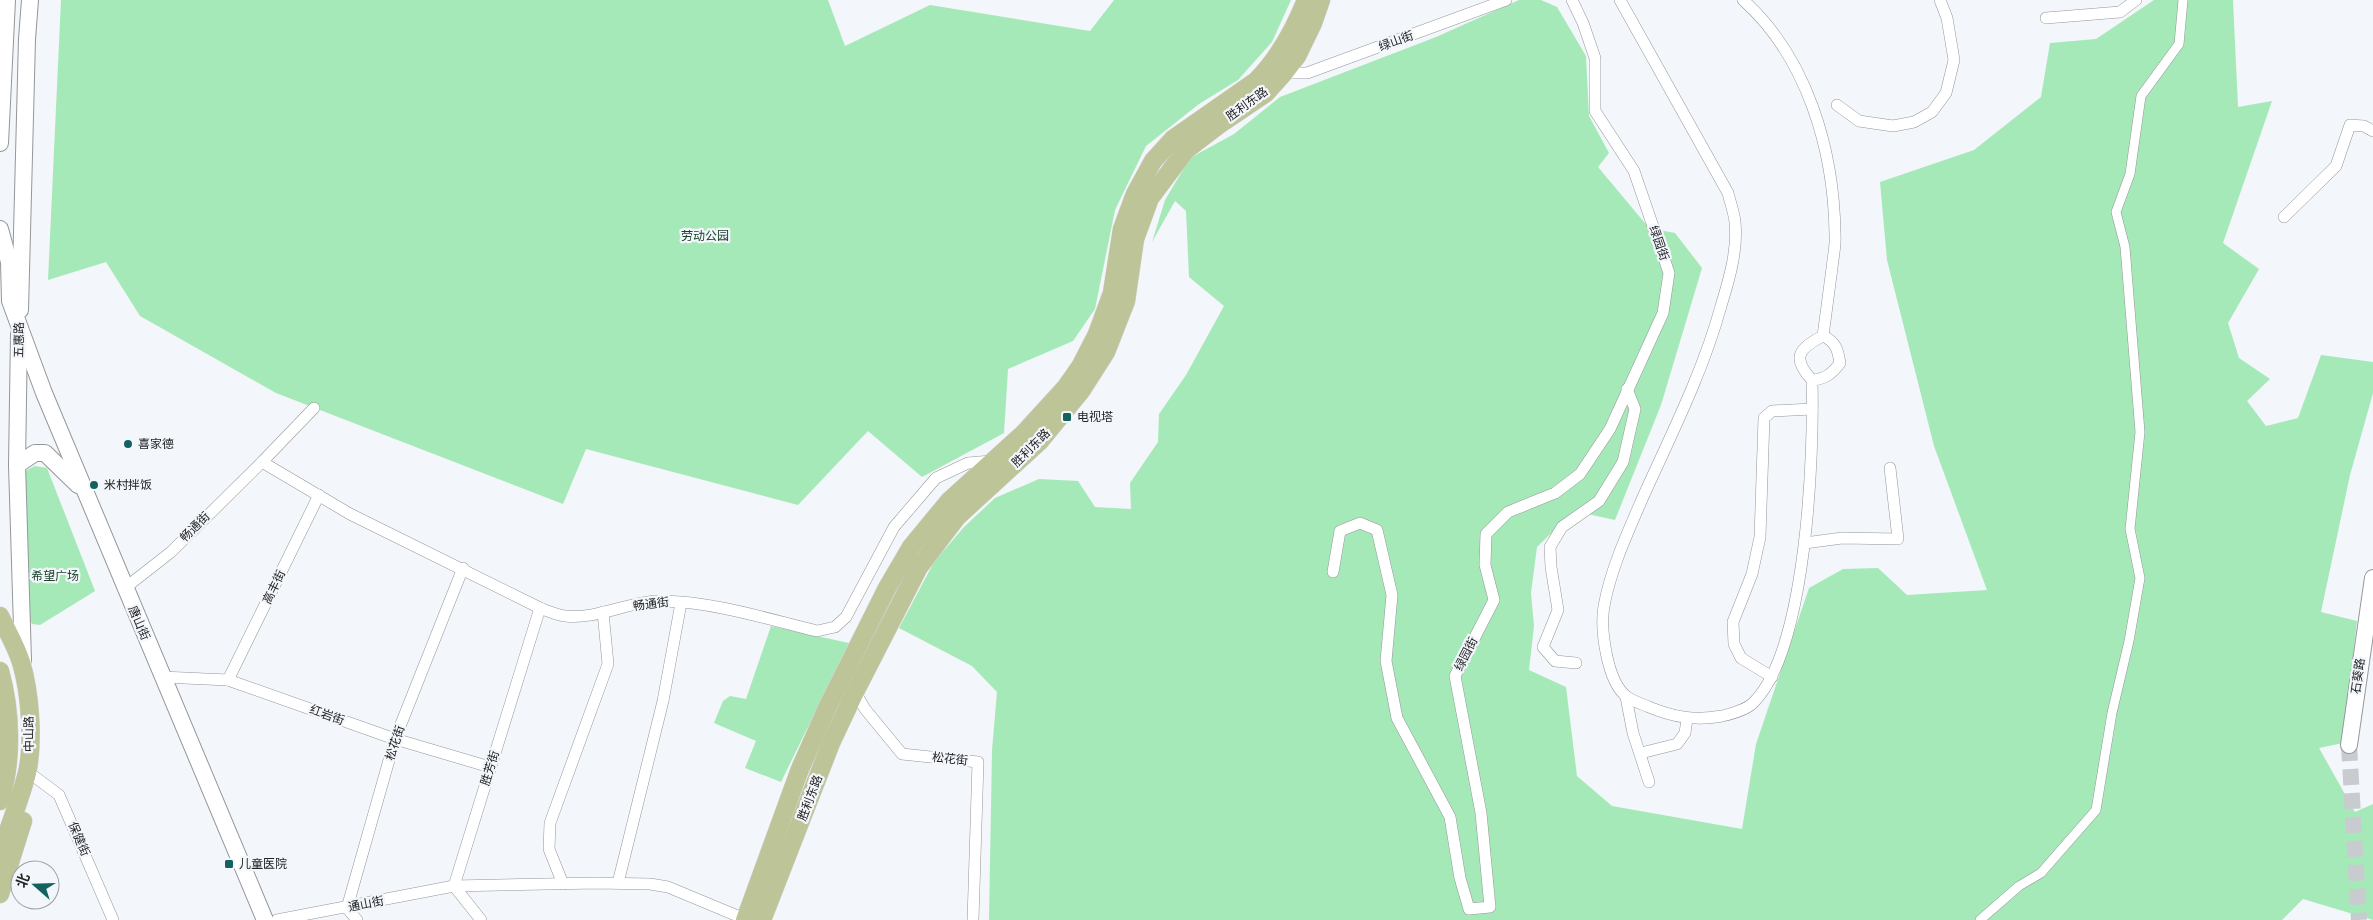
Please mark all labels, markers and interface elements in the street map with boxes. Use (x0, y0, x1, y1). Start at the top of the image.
street label: 绿山街 (1377, 28, 1415, 54)
street label: 胜利东路 (1223, 84, 1271, 124)
street label: 绿园街 (1647, 224, 1671, 262)
park label: 劳动公园 (681, 229, 729, 243)
street label: 五惠路 (12, 322, 26, 358)
place label: 电视塔 (1077, 410, 1113, 424)
marker: 电视塔 (1061, 411, 1073, 423)
street label: 胜利东路 (1009, 426, 1053, 470)
place label: 喜家德 (138, 437, 174, 451)
marker: 喜家德 (122, 438, 134, 450)
place label: 米村拌饭 (104, 478, 152, 492)
marker: 米村拌饭 (88, 479, 100, 491)
street label: 畅通街 (177, 509, 213, 545)
street label: 高丰街 (260, 568, 288, 606)
park label: 希望广场 (31, 569, 79, 583)
street label: 畅通街 (632, 595, 670, 613)
street label: 唐山街 (126, 604, 152, 642)
street label: 绿园街 (1452, 635, 1480, 673)
street label: 石葵路 (2349, 657, 2367, 695)
street label: 红岩街 (308, 702, 346, 728)
street label: 中山路 (22, 716, 36, 752)
street label: 松花街 (383, 724, 407, 762)
street label: 胜芳街 (478, 749, 502, 787)
street label: 松花街 (931, 750, 969, 768)
street label: 胜利东路 (795, 773, 825, 823)
street label: 保健街 (66, 820, 92, 858)
place label: 儿童医院 (239, 857, 287, 871)
marker: 儿童医院 (223, 858, 235, 870)
north arrow (10, 860, 60, 910)
text: 北 (13, 871, 33, 890)
street label: 通山街 (347, 894, 385, 914)

